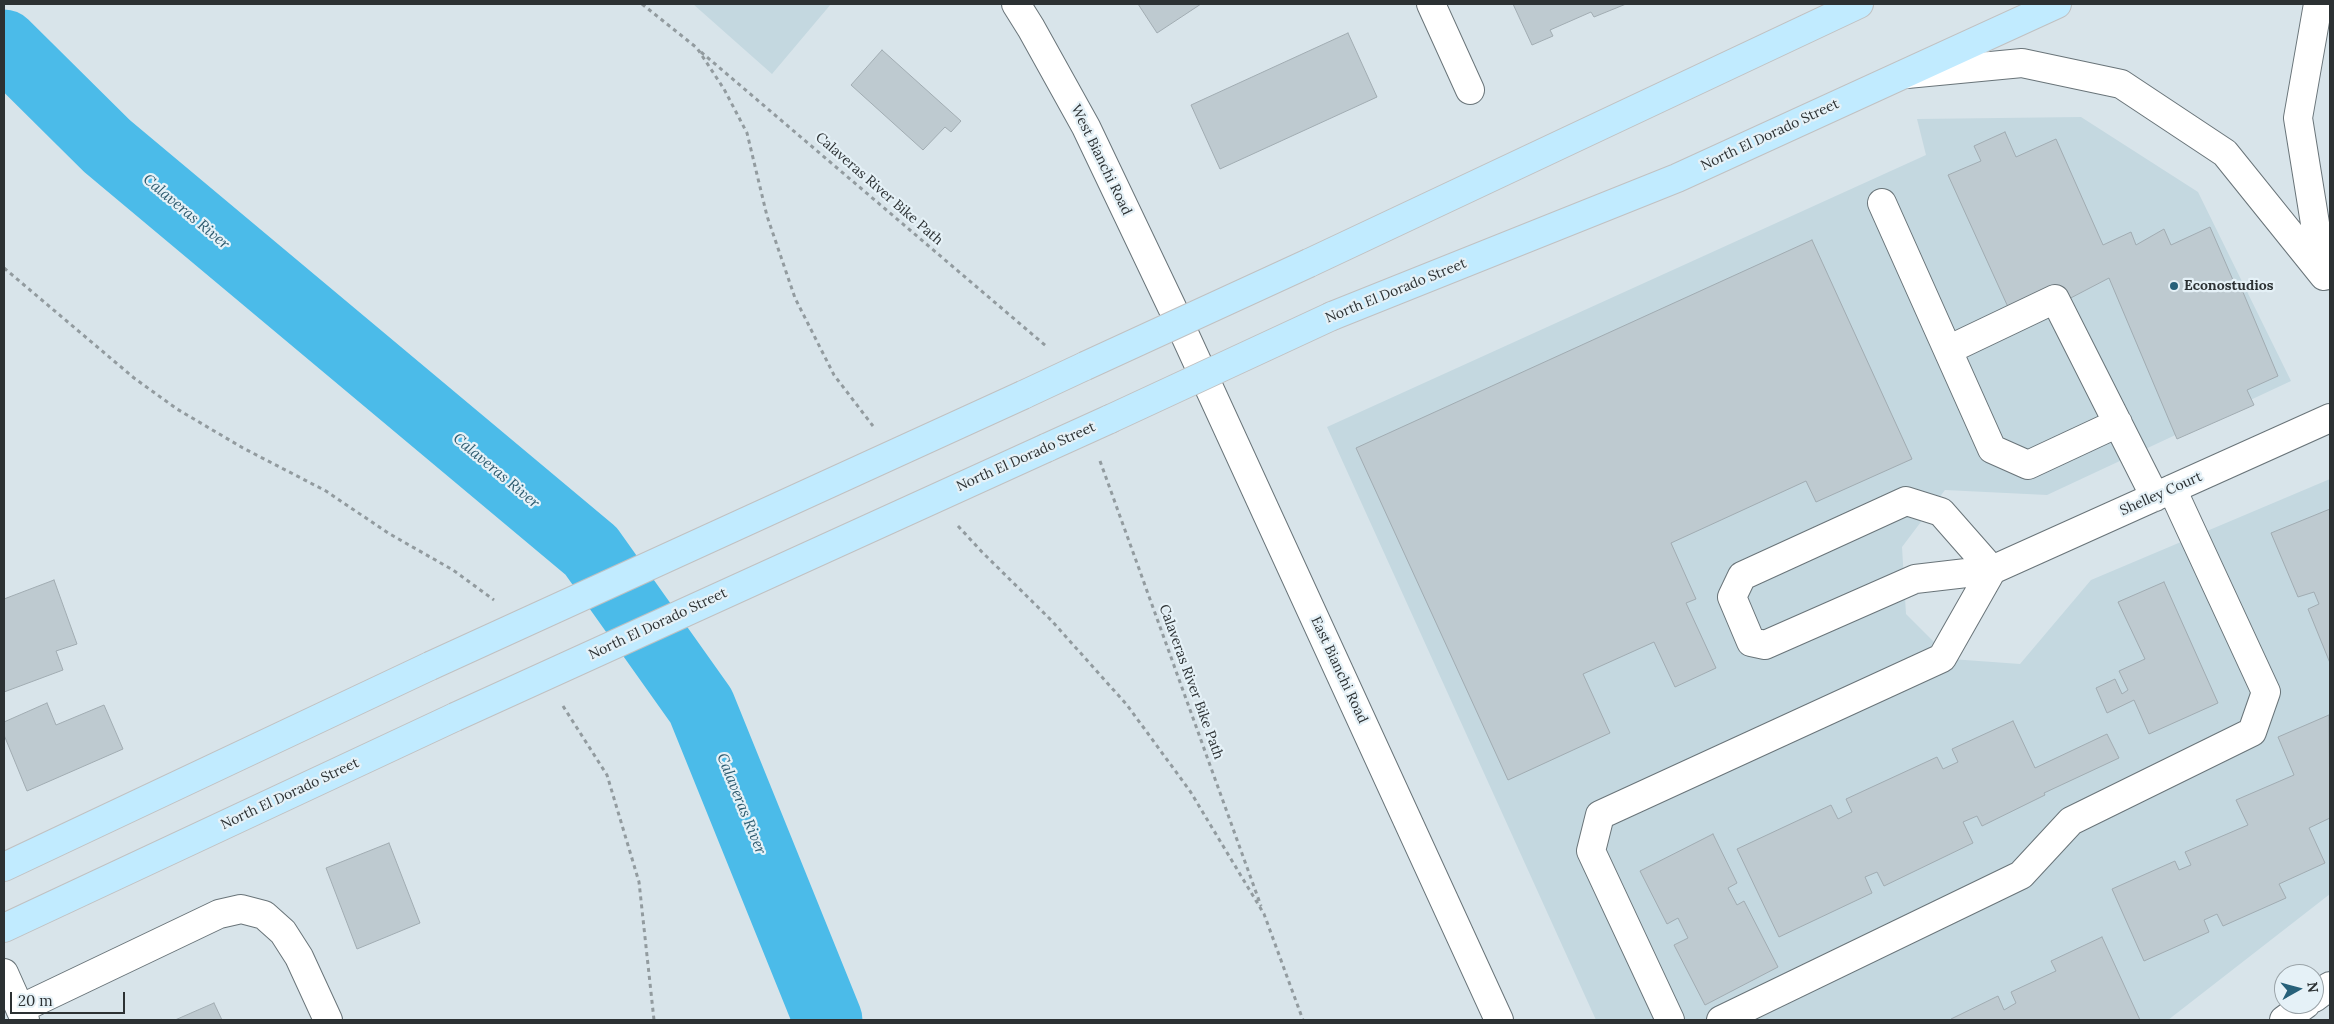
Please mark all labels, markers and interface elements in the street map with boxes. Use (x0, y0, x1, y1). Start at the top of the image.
street label: North El Dorado Street (1698, 96, 1842, 174)
street label: West Bianchi Road (1067, 102, 1135, 218)
street label: Calaveras River Bike Path (812, 129, 946, 249)
water label: Calaveras River (139, 171, 233, 253)
street label: North El Dorado Street (1323, 255, 1469, 327)
place label: Econostudios (2184, 278, 2274, 294)
marker: Econostudios (2168, 280, 2180, 292)
street label: North El Dorado Street (954, 419, 1098, 495)
water label: Calaveras River (449, 430, 543, 512)
street label: Shelley Court (2117, 468, 2205, 520)
street label: North El Dorado Street (586, 585, 730, 663)
street label: Calaveras River Bike Path (1155, 602, 1227, 762)
street label: East Bianchi Road (1307, 614, 1371, 726)
water label: Calaveras River (713, 751, 769, 857)
street label: North El Dorado Street (218, 755, 362, 833)
north arrow (2274, 964, 2324, 1014)
text: N (2303, 981, 2322, 994)
scale bar (12, 982, 128, 1014)
text: 20 m (18, 991, 53, 1010)

